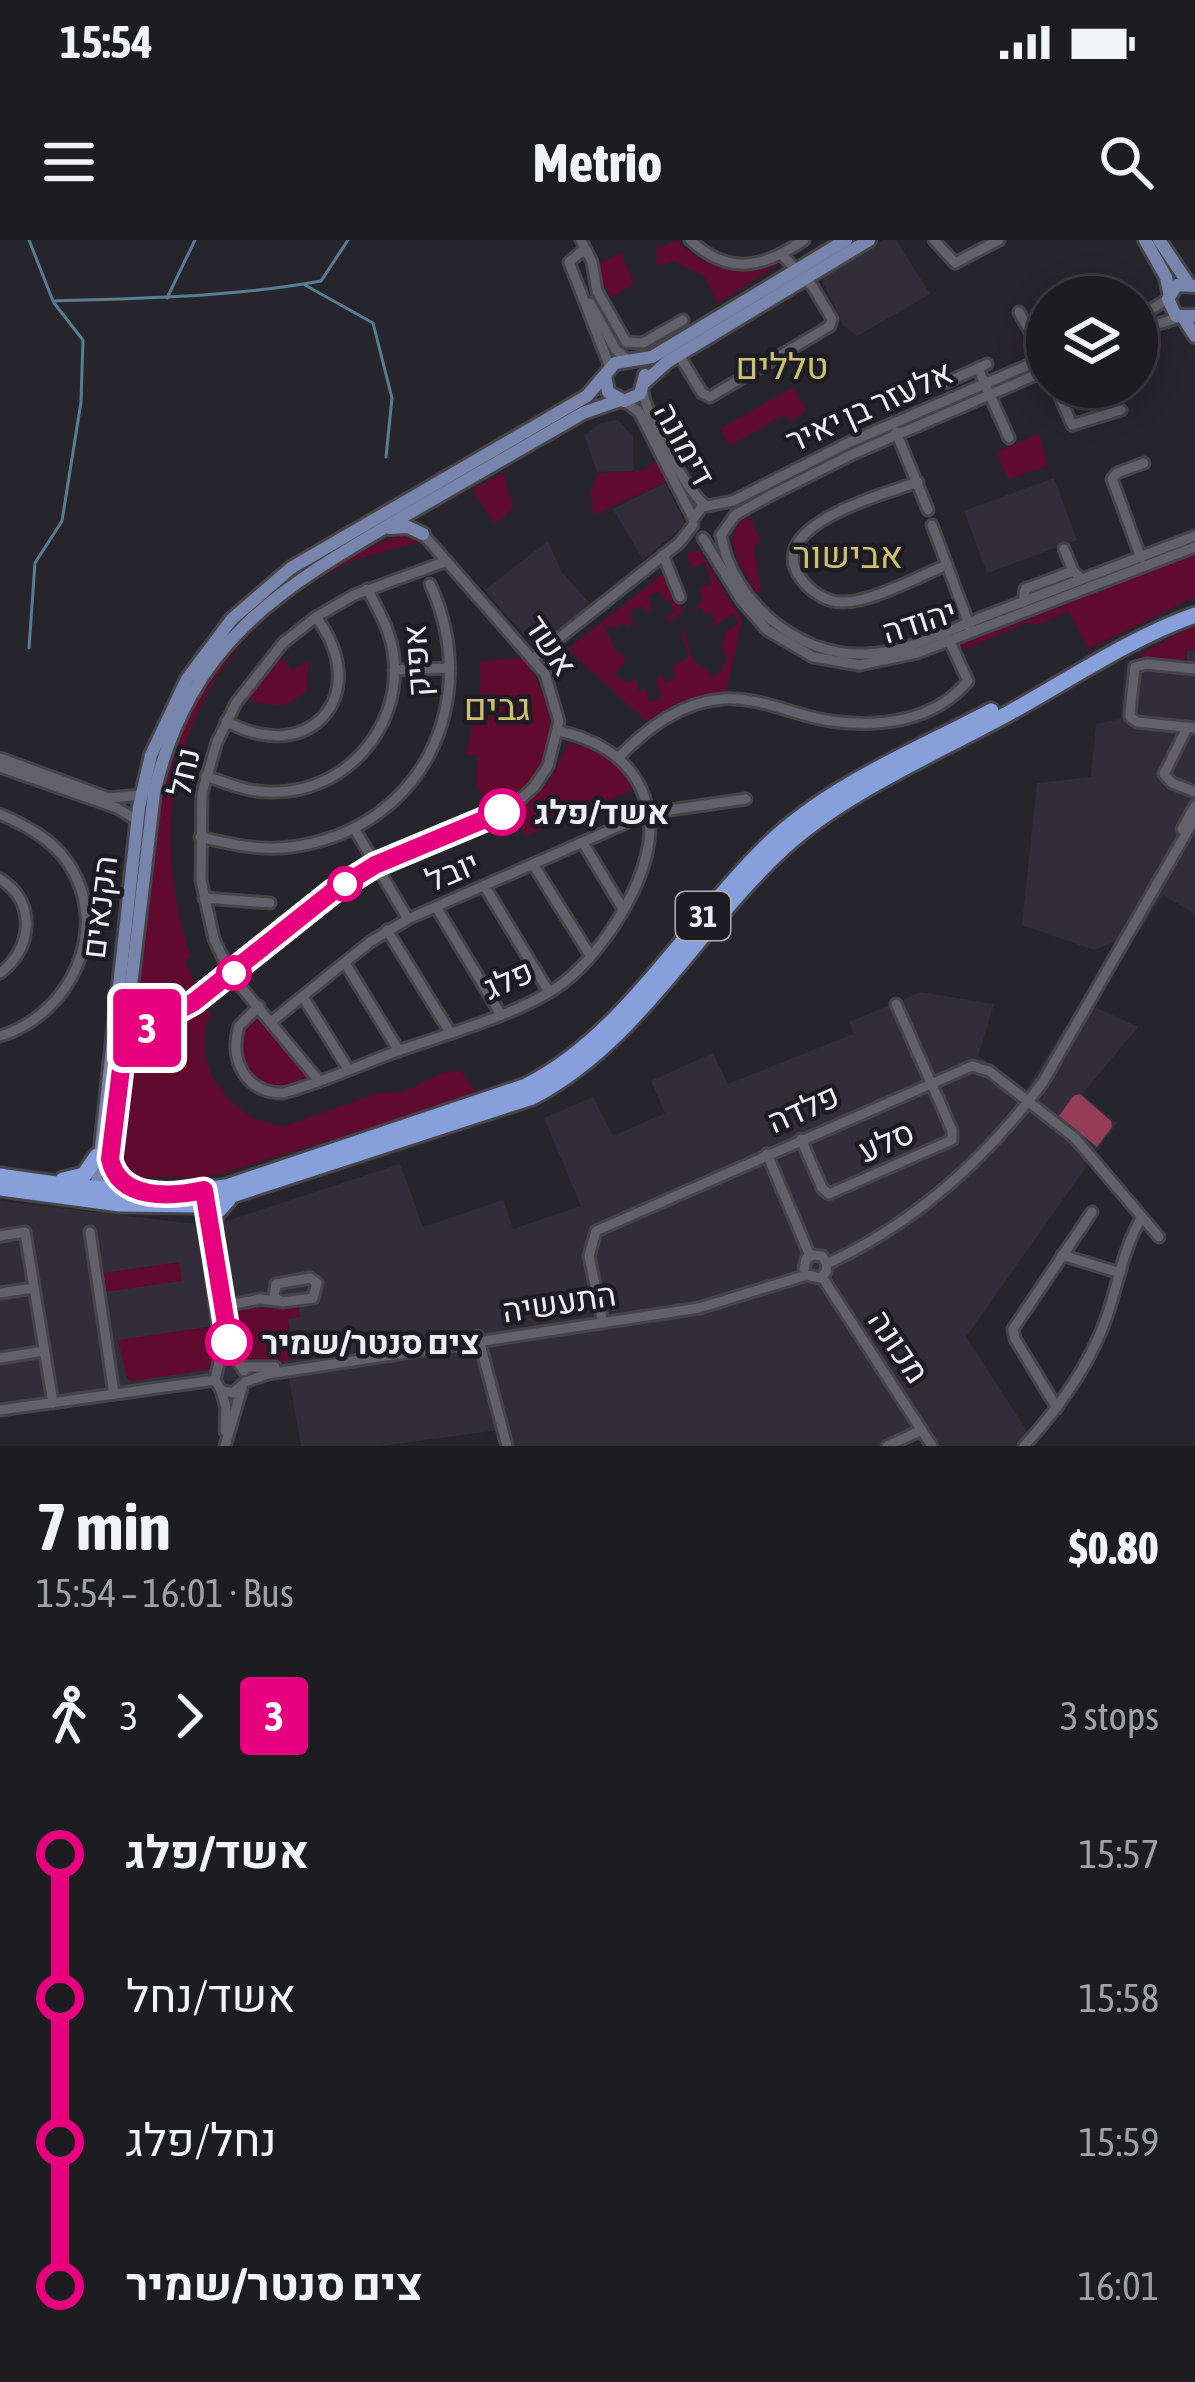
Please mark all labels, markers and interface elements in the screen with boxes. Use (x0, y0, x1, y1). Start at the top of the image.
text: 15:54 (60, 16, 153, 68)
icon: menu (36, 129, 102, 195)
icon: search (1093, 129, 1159, 195)
text: Metrio (533, 132, 662, 193)
map controls (1026, 276, 1158, 408)
button: layers (1026, 276, 1158, 408)
district label: טללים (736, 345, 828, 387)
street label: אלעזר בן יאיר (780, 352, 958, 460)
street label: דימונה (647, 396, 723, 492)
district label: אבישור (793, 534, 903, 576)
street label: יהודה (877, 591, 961, 651)
street label: אשד (517, 608, 585, 682)
street label: אפיק (395, 624, 437, 698)
district label: גבים (464, 686, 530, 728)
street label: נחל (159, 744, 207, 800)
marker: אשד/פלג (480, 790, 524, 834)
place label: אשד/פלג (535, 793, 669, 831)
street label: יובל (420, 843, 484, 899)
street label: הקנאים (74, 853, 124, 961)
unlabelled marker (329, 868, 361, 900)
road number: 31 (676, 892, 730, 940)
street label: פלג (477, 951, 539, 1007)
unlabelled marker (218, 957, 250, 989)
line badge: 3 (108, 989, 186, 1067)
text: 3 (137, 1004, 157, 1052)
street label: פלדה (761, 1076, 845, 1140)
street label: סלע (852, 1112, 920, 1170)
street label: התעשיה (499, 1274, 619, 1330)
street label: מכונה (861, 1302, 937, 1390)
marker: צים סנטר/שמיר (207, 1320, 251, 1364)
place label: צים סנטר/שמיר (262, 1323, 479, 1361)
text: 7 min (36, 1488, 171, 1564)
text: $0.80 (1069, 1522, 1159, 1574)
text: 15:54 – 16:01 · Bus (36, 1571, 294, 1615)
icon: walk (36, 1683, 102, 1749)
icon: forward (156, 1683, 222, 1749)
text: 3 (264, 1692, 284, 1740)
text: 3 (120, 1694, 138, 1738)
text: 3 stops (1060, 1694, 1159, 1738)
text: אשד/פלג (126, 1826, 309, 1878)
text: 15:57 (1079, 1832, 1159, 1876)
text: אשד/נחל (126, 1970, 296, 2022)
text: 15:58 (1079, 1976, 1159, 2020)
text: נחל/פלג (126, 2114, 277, 2166)
text: 15:59 (1079, 2120, 1159, 2164)
text: צים סנטר/שמיר (126, 2258, 423, 2310)
text: 16:01 (1078, 2264, 1159, 2308)

